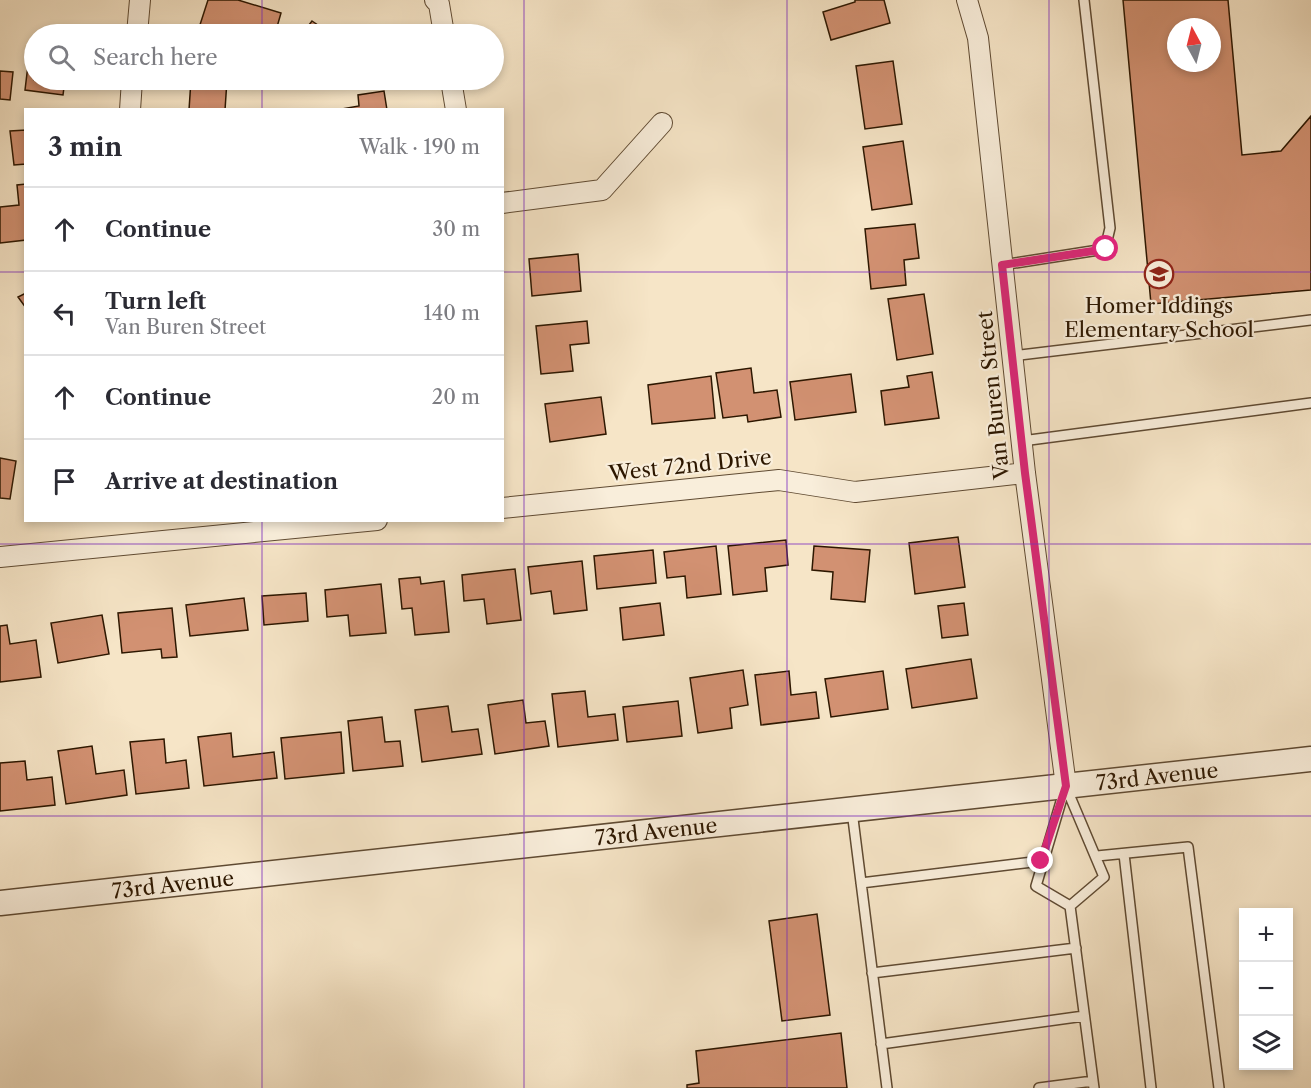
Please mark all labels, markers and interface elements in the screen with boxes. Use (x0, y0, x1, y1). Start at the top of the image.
north arrow (1167, 18, 1221, 72)
search box (24, 24, 504, 90)
icon: search (45, 41, 78, 74)
text: Search here (93, 44, 218, 71)
text: 3 min (48, 131, 122, 163)
text: Walk · 190 m (359, 135, 480, 159)
icon: ahead (48, 213, 81, 246)
text: Continue (105, 216, 211, 243)
text: 30 m (432, 217, 480, 241)
route start (1092, 235, 1118, 261)
school or university icon: Homer Iddings Elementary School (1143, 258, 1175, 290)
text: Turn left (105, 288, 206, 315)
place label: Homer Iddings Elementary School (1064, 293, 1254, 342)
icon: left (48, 297, 81, 330)
text: 140 m (423, 301, 480, 325)
street label: Van Buren Street (972, 309, 1014, 481)
text: Van Buren Street (105, 315, 266, 339)
icon: ahead (48, 381, 81, 414)
text: Continue (105, 384, 211, 411)
text: 20 m (432, 385, 480, 409)
street label: West 72nd Drive (606, 444, 773, 486)
icon: arrive (48, 465, 81, 498)
text: Arrive at destination (105, 468, 338, 495)
street label: 73rd Avenue (1095, 757, 1219, 795)
street label: 73rd Avenue (594, 812, 718, 850)
route end (1027, 847, 1053, 873)
street label: 73rd Avenue (111, 865, 235, 903)
map controls (1239, 908, 1293, 1070)
button: + (1239, 908, 1293, 962)
button: − (1239, 962, 1293, 1016)
button: layers (1239, 1016, 1293, 1070)

